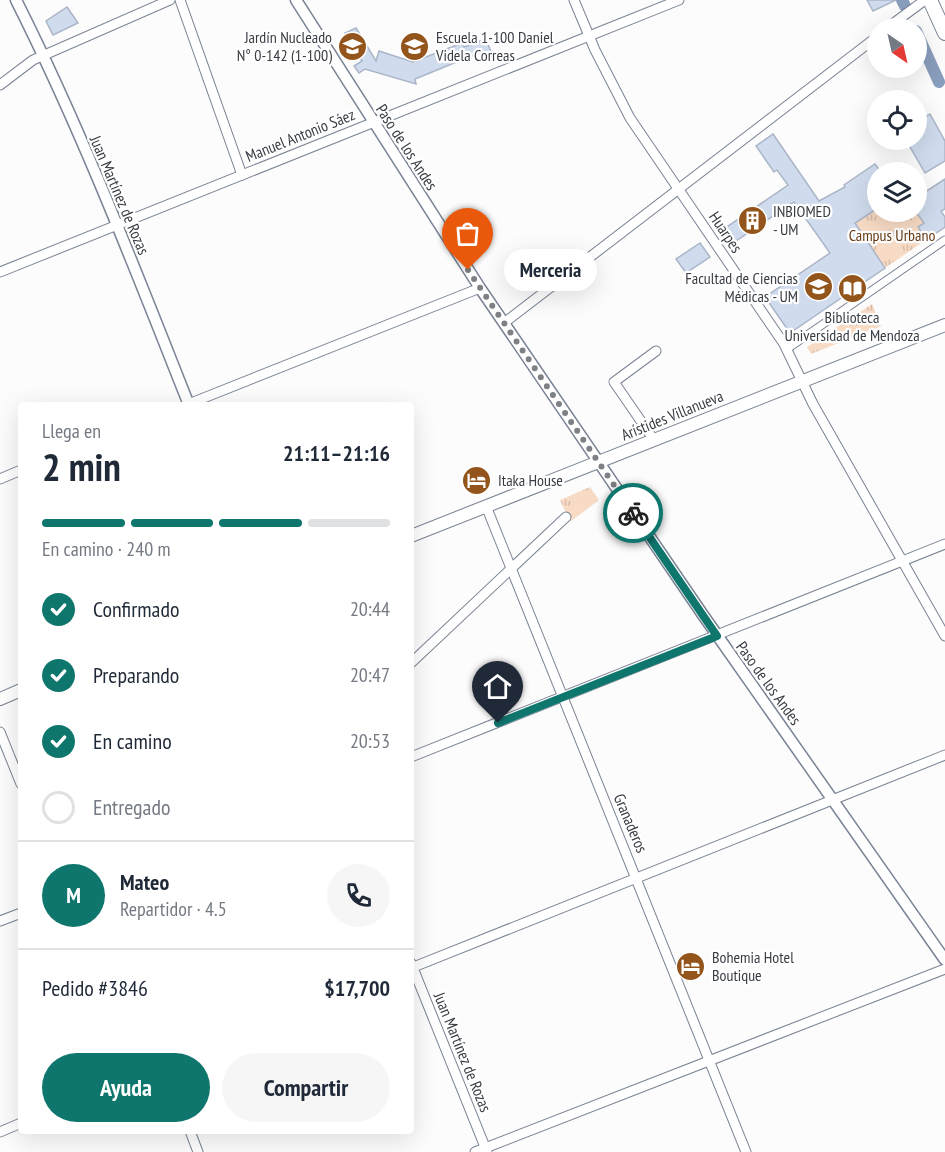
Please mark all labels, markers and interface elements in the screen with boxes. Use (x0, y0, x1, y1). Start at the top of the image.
north arrow (867, 18, 927, 78)
map controls (867, 18, 927, 222)
place label: Jardín Nucleado N° 0-142 (1-100) (237, 27, 332, 65)
place label: Escuela 1-100 Daniel Videla Correas (435, 27, 554, 65)
school or university icon: Jardín Nucleado N° 0-142 (1-100) (337, 30, 369, 62)
school or university icon: Escuela 1-100 Daniel Videla Correas (399, 30, 431, 62)
button: locate (867, 90, 927, 150)
street label: Paso de los Andes (372, 100, 442, 194)
street label: Manuel Antonio Sáez (243, 104, 358, 166)
street label: Juan Martínez de Rozas (86, 132, 154, 258)
button: layers (867, 162, 927, 222)
place label: INBIOMED - UM (773, 201, 831, 239)
building icon: INBIOMED - UM (736, 204, 768, 236)
pin (442, 208, 493, 270)
street label: Huarpes (705, 208, 747, 256)
icon: bag (451, 217, 484, 250)
park label: Campus Urbano (849, 225, 935, 245)
callout: Merceria (504, 249, 597, 291)
text: Merceria (520, 257, 581, 283)
place label: Facultad de Ciencias Médicas - UM (685, 268, 798, 306)
school or university icon: Facultad de Ciencias Médicas - UM (803, 271, 835, 303)
library icon: Biblioteca Universidad de Mendoza (836, 273, 868, 305)
place label: Biblioteca Universidad de Mendoza (784, 307, 920, 345)
street label: Arístides Villanueva (618, 385, 726, 445)
text: Llega en (42, 418, 101, 444)
text: 21:11–21:16 (283, 439, 390, 467)
text: 2 min (42, 441, 121, 492)
hotel icon: Itaka House (461, 464, 493, 496)
place label: Itaka House (498, 470, 563, 490)
courier (603, 483, 663, 543)
icon: bike (617, 497, 650, 530)
text: En camino · 240 m (42, 536, 171, 562)
icon: check (42, 593, 75, 626)
text: Confirmado (93, 595, 179, 623)
text: 20:44 (350, 596, 390, 622)
street label: Paso de los Andes (732, 637, 806, 729)
icon: check (42, 659, 75, 692)
text: Preparando (93, 661, 179, 689)
pin (472, 661, 523, 723)
text: 20:47 (350, 662, 390, 688)
icon: home (481, 670, 514, 703)
icon: check (42, 725, 75, 758)
text: En camino (93, 727, 172, 755)
text: 20:53 (350, 728, 390, 754)
street label: Granaderos (610, 790, 652, 856)
text: Entregado (93, 793, 170, 821)
button: phone (327, 864, 390, 927)
text: Mateo (120, 868, 169, 896)
text: M (66, 881, 81, 909)
text: Repartidor · 4.5 (120, 896, 227, 922)
place label: Bohemia Hotel Boutique (712, 947, 794, 985)
hotel icon: Bohemia Hotel Boutique (675, 950, 707, 982)
text: Pedido #3846 (42, 974, 148, 1002)
text: $17,700 (324, 974, 390, 1002)
street label: Juan Martínez de Rozas (429, 988, 496, 1115)
button: Ayuda (42, 1053, 210, 1122)
button: Compartir (222, 1053, 390, 1122)

